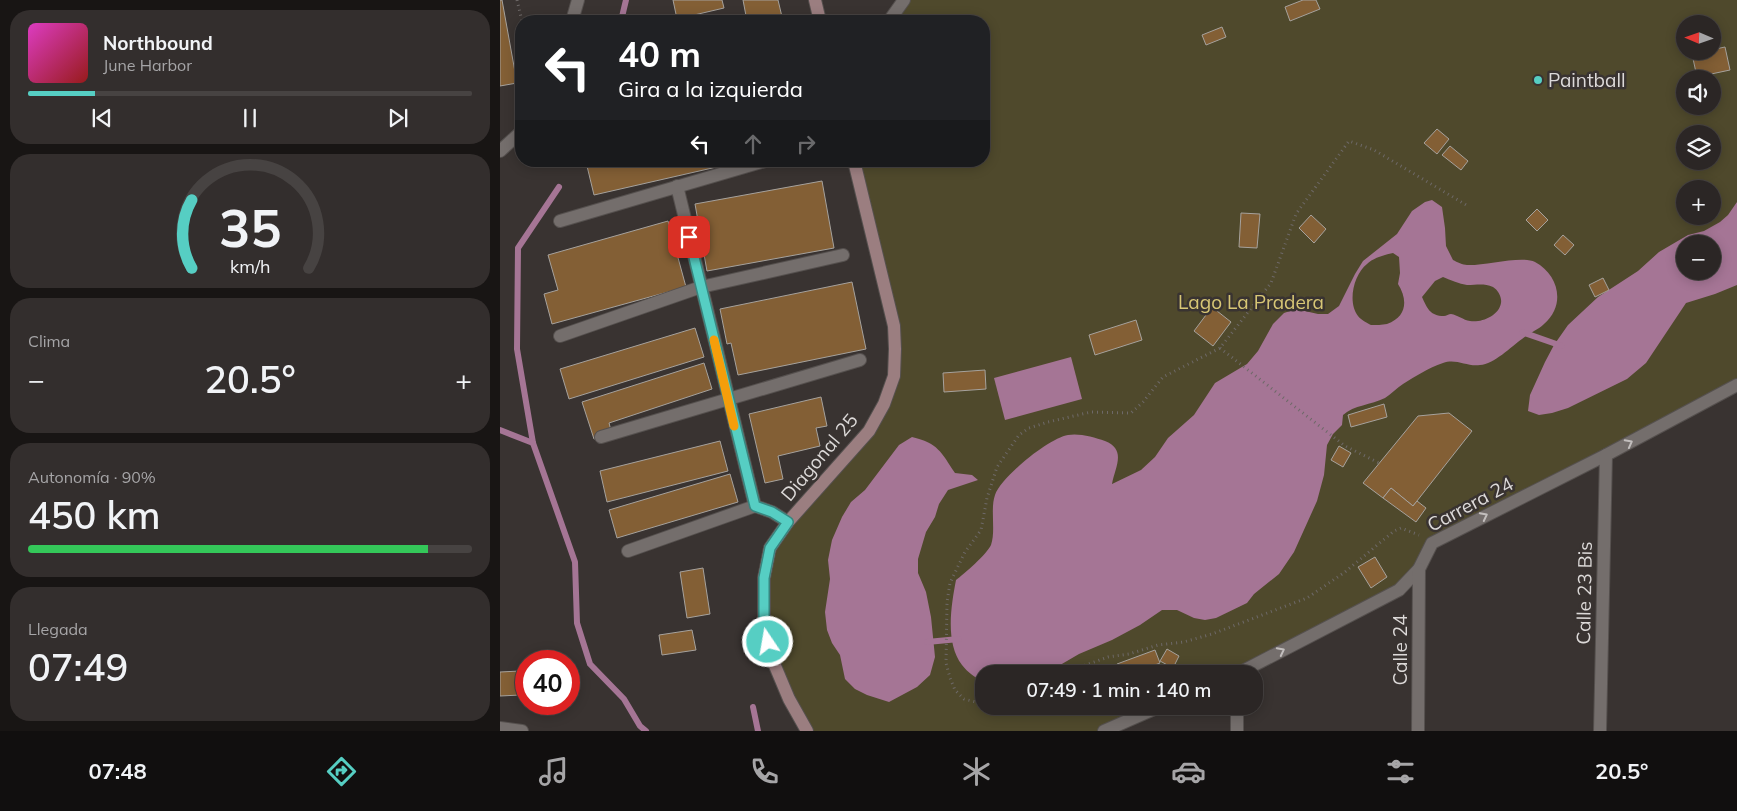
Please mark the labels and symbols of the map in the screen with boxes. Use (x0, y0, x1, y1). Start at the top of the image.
north arrow (1676, 15, 1721, 60)
place label: Paintball (1548, 68, 1625, 92)
marker: Paintball (1532, 74, 1544, 86)
pin (668, 216, 710, 258)
park label: Lago La Pradera (1178, 290, 1324, 314)
street label: Diagonal 25 (775, 408, 863, 506)
one-way arrow (1624, 439, 1633, 449)
street label: Carrera 24 (1423, 471, 1517, 537)
one-way arrow (1479, 512, 1488, 522)
street label: Calle 23 Bis (1571, 541, 1597, 645)
street label: Calle 24 (1388, 614, 1412, 686)
position arrow (741, 615, 793, 667)
one-way arrow (1275, 647, 1284, 657)
speed limit sign: 40 (515, 650, 580, 715)

